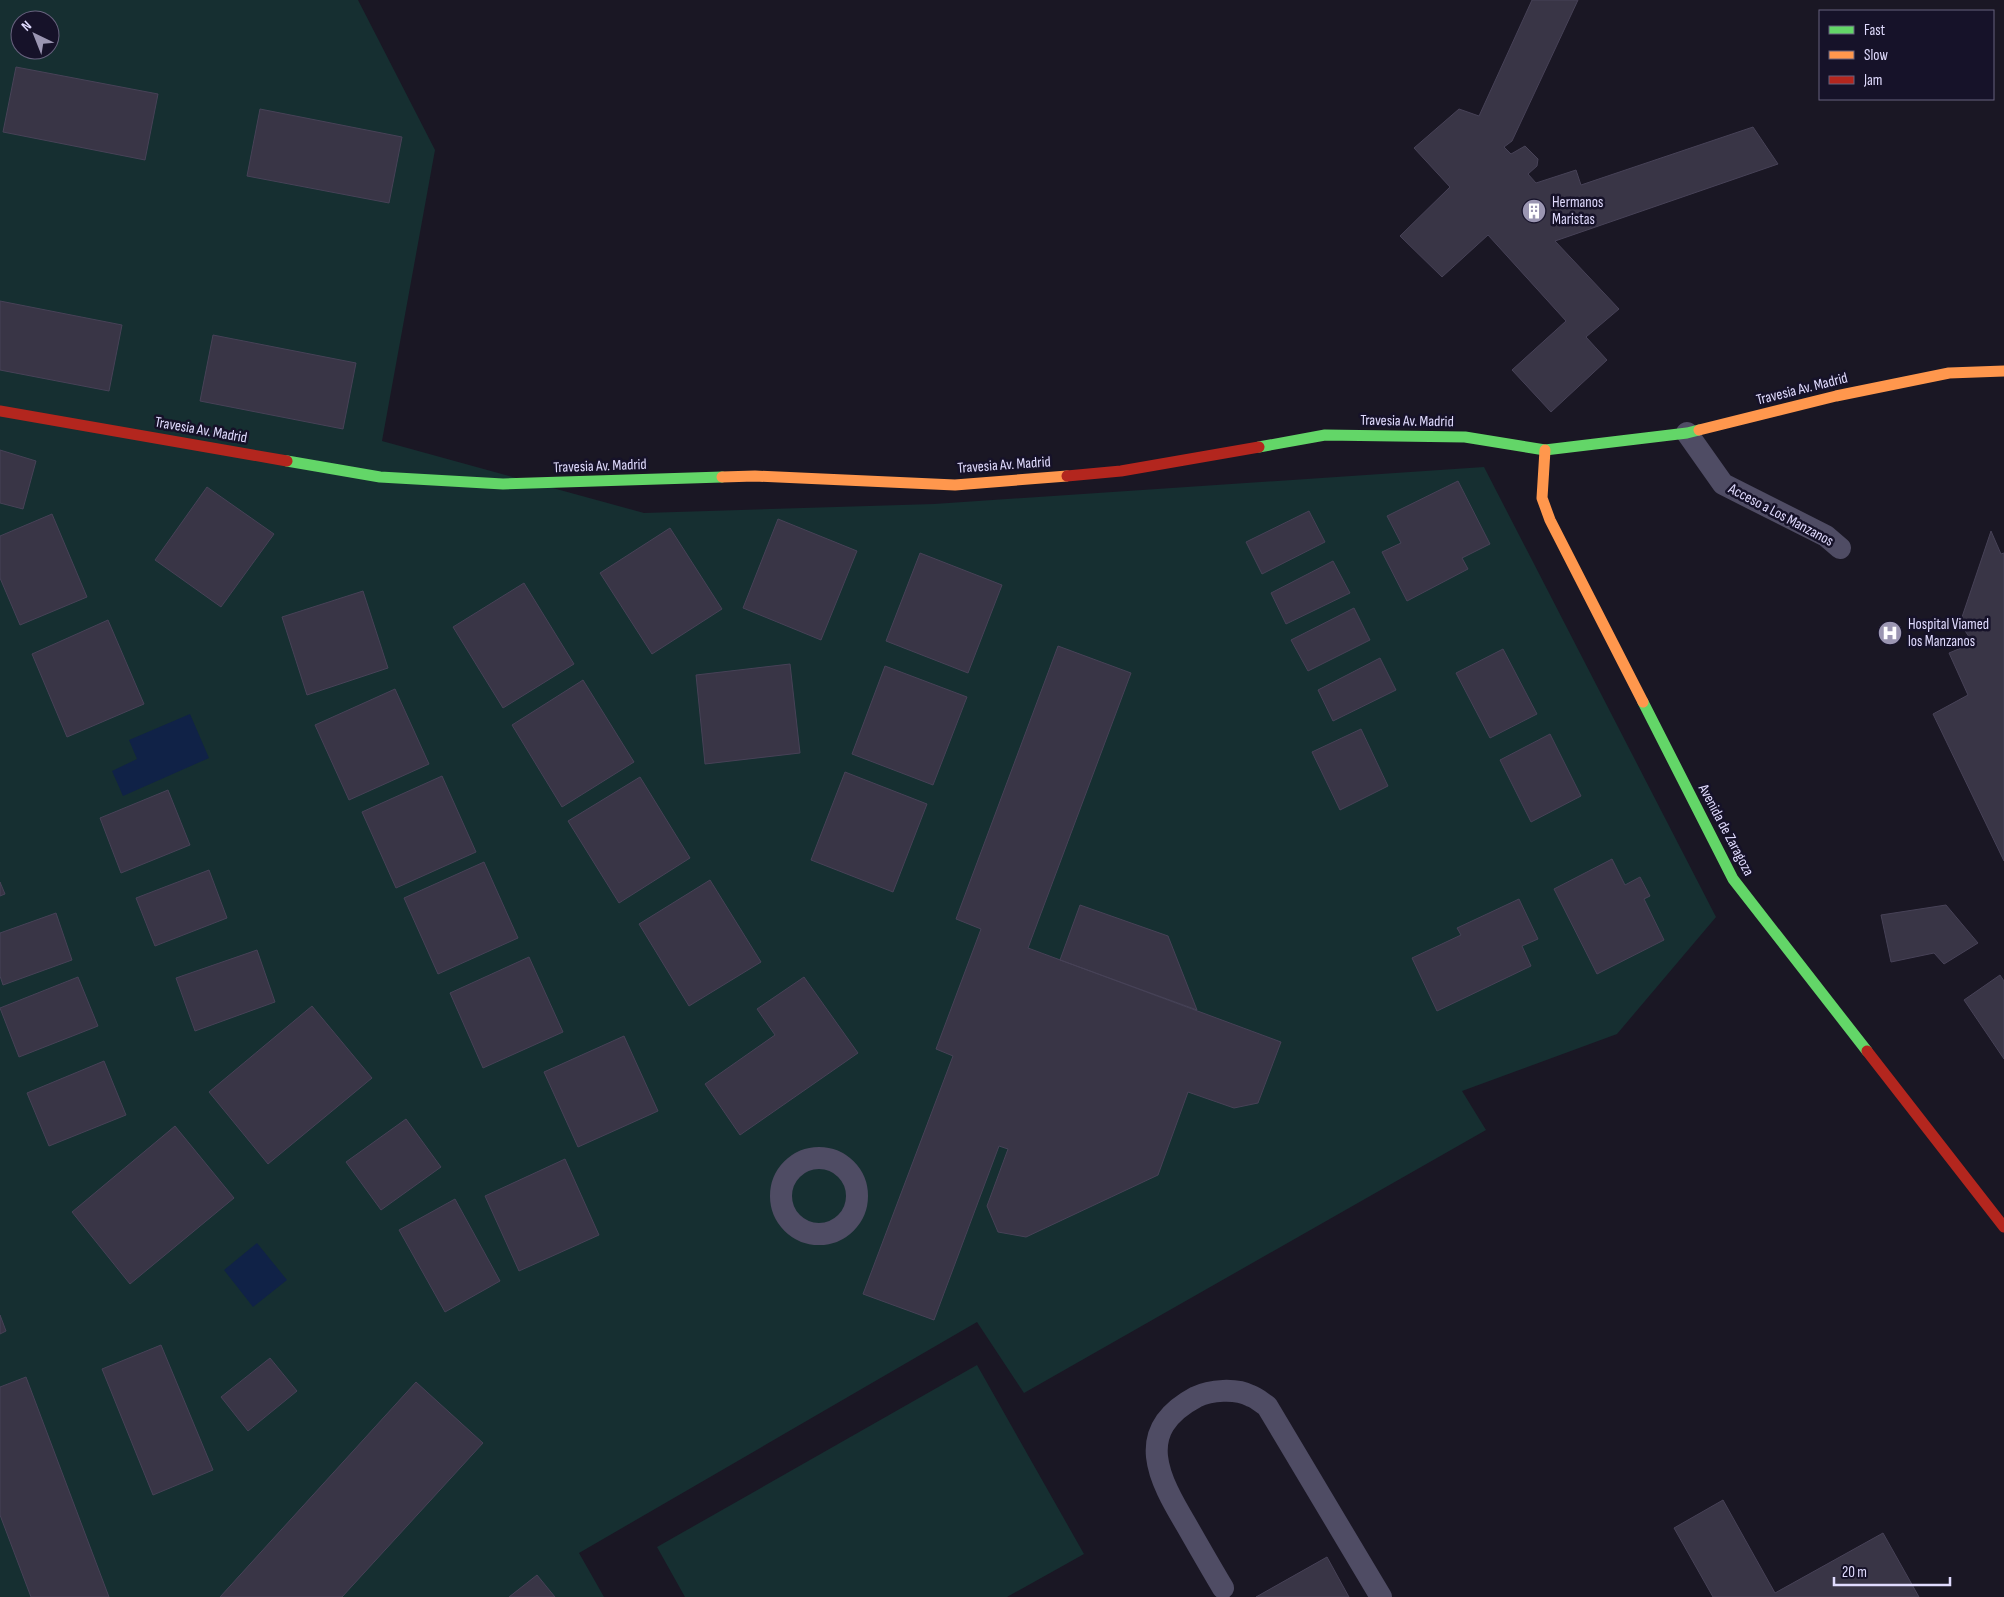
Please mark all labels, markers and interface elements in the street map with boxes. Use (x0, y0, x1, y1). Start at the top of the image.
north arrow (10, 10, 60, 60)
legend (1819, 10, 1994, 100)
text: N (18, 17, 35, 35)
text: Fast (1864, 21, 1886, 40)
text: Slow (1864, 46, 1888, 65)
text: Jam (1863, 71, 1882, 90)
place label: Hermanos Maristas (1552, 193, 1603, 229)
building icon: Hermanos Maristas (1521, 198, 1547, 224)
street label: Travesia Av. Madrid (1754, 368, 1850, 410)
street label: Travesia Av. Madrid (1360, 411, 1454, 431)
street label: Travesia Av. Madrid (153, 413, 249, 447)
street label: Travesia Av. Madrid (957, 452, 1051, 478)
street label: Travesia Av. Madrid (553, 455, 647, 477)
street label: Acceso a Los Manzanos (1724, 479, 1837, 551)
place label: Hospital Viamed los Manzanos (1908, 615, 1989, 651)
hospital icon: Hospital Viamed los Manzanos (1877, 620, 1903, 646)
street label: Avenida de Zaragoza (1693, 780, 1758, 879)
scale bar (1834, 1554, 1950, 1586)
text: 20 m (1842, 1563, 1867, 1582)

